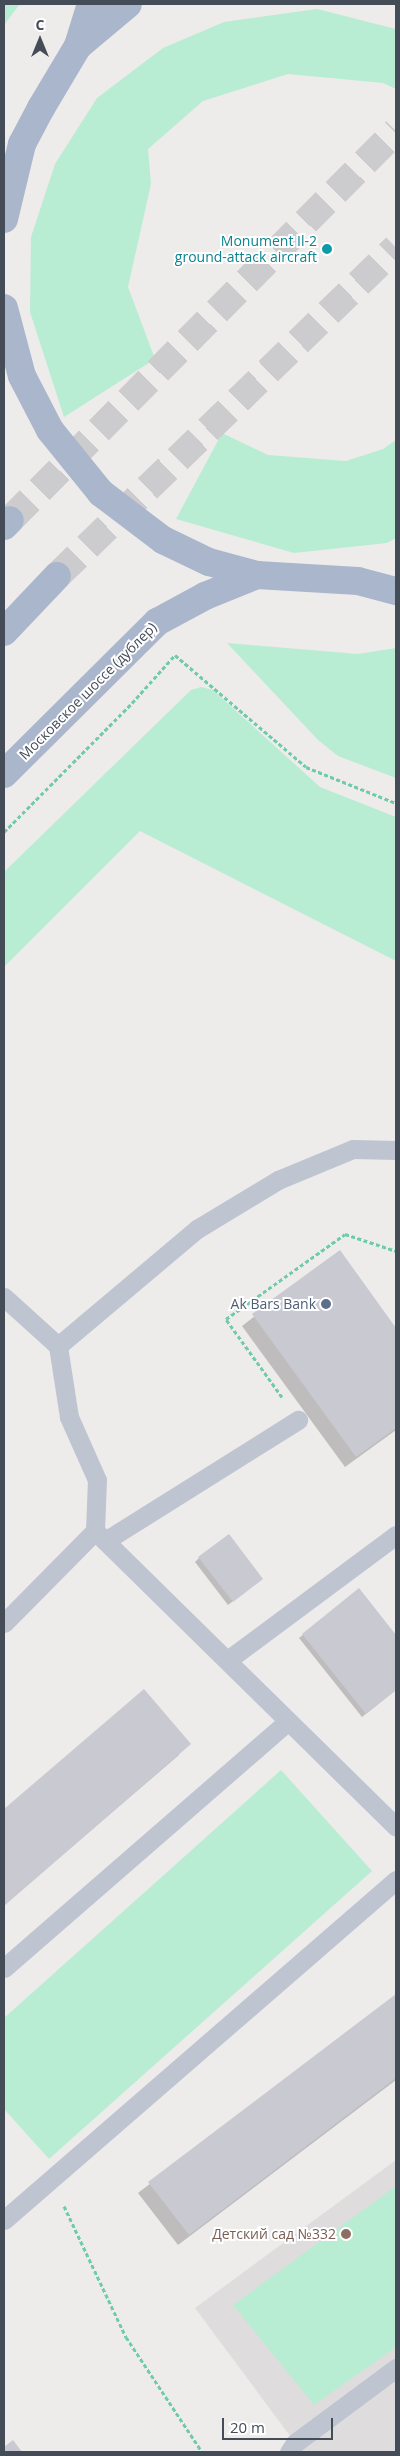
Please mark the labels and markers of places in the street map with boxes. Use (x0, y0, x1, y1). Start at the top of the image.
place label: Monument Il-2 ground-attack aircraft (175, 233, 317, 266)
marker: Monument Il-2 ground-attack aircraft (321, 243, 333, 255)
place label: Ak Bars Bank (231, 1296, 316, 1312)
marker: Ak Bars Bank (320, 1298, 332, 1310)
place label: Детский сад №332 (212, 2226, 336, 2242)
marker: Детский сад №332 (340, 2228, 352, 2240)

